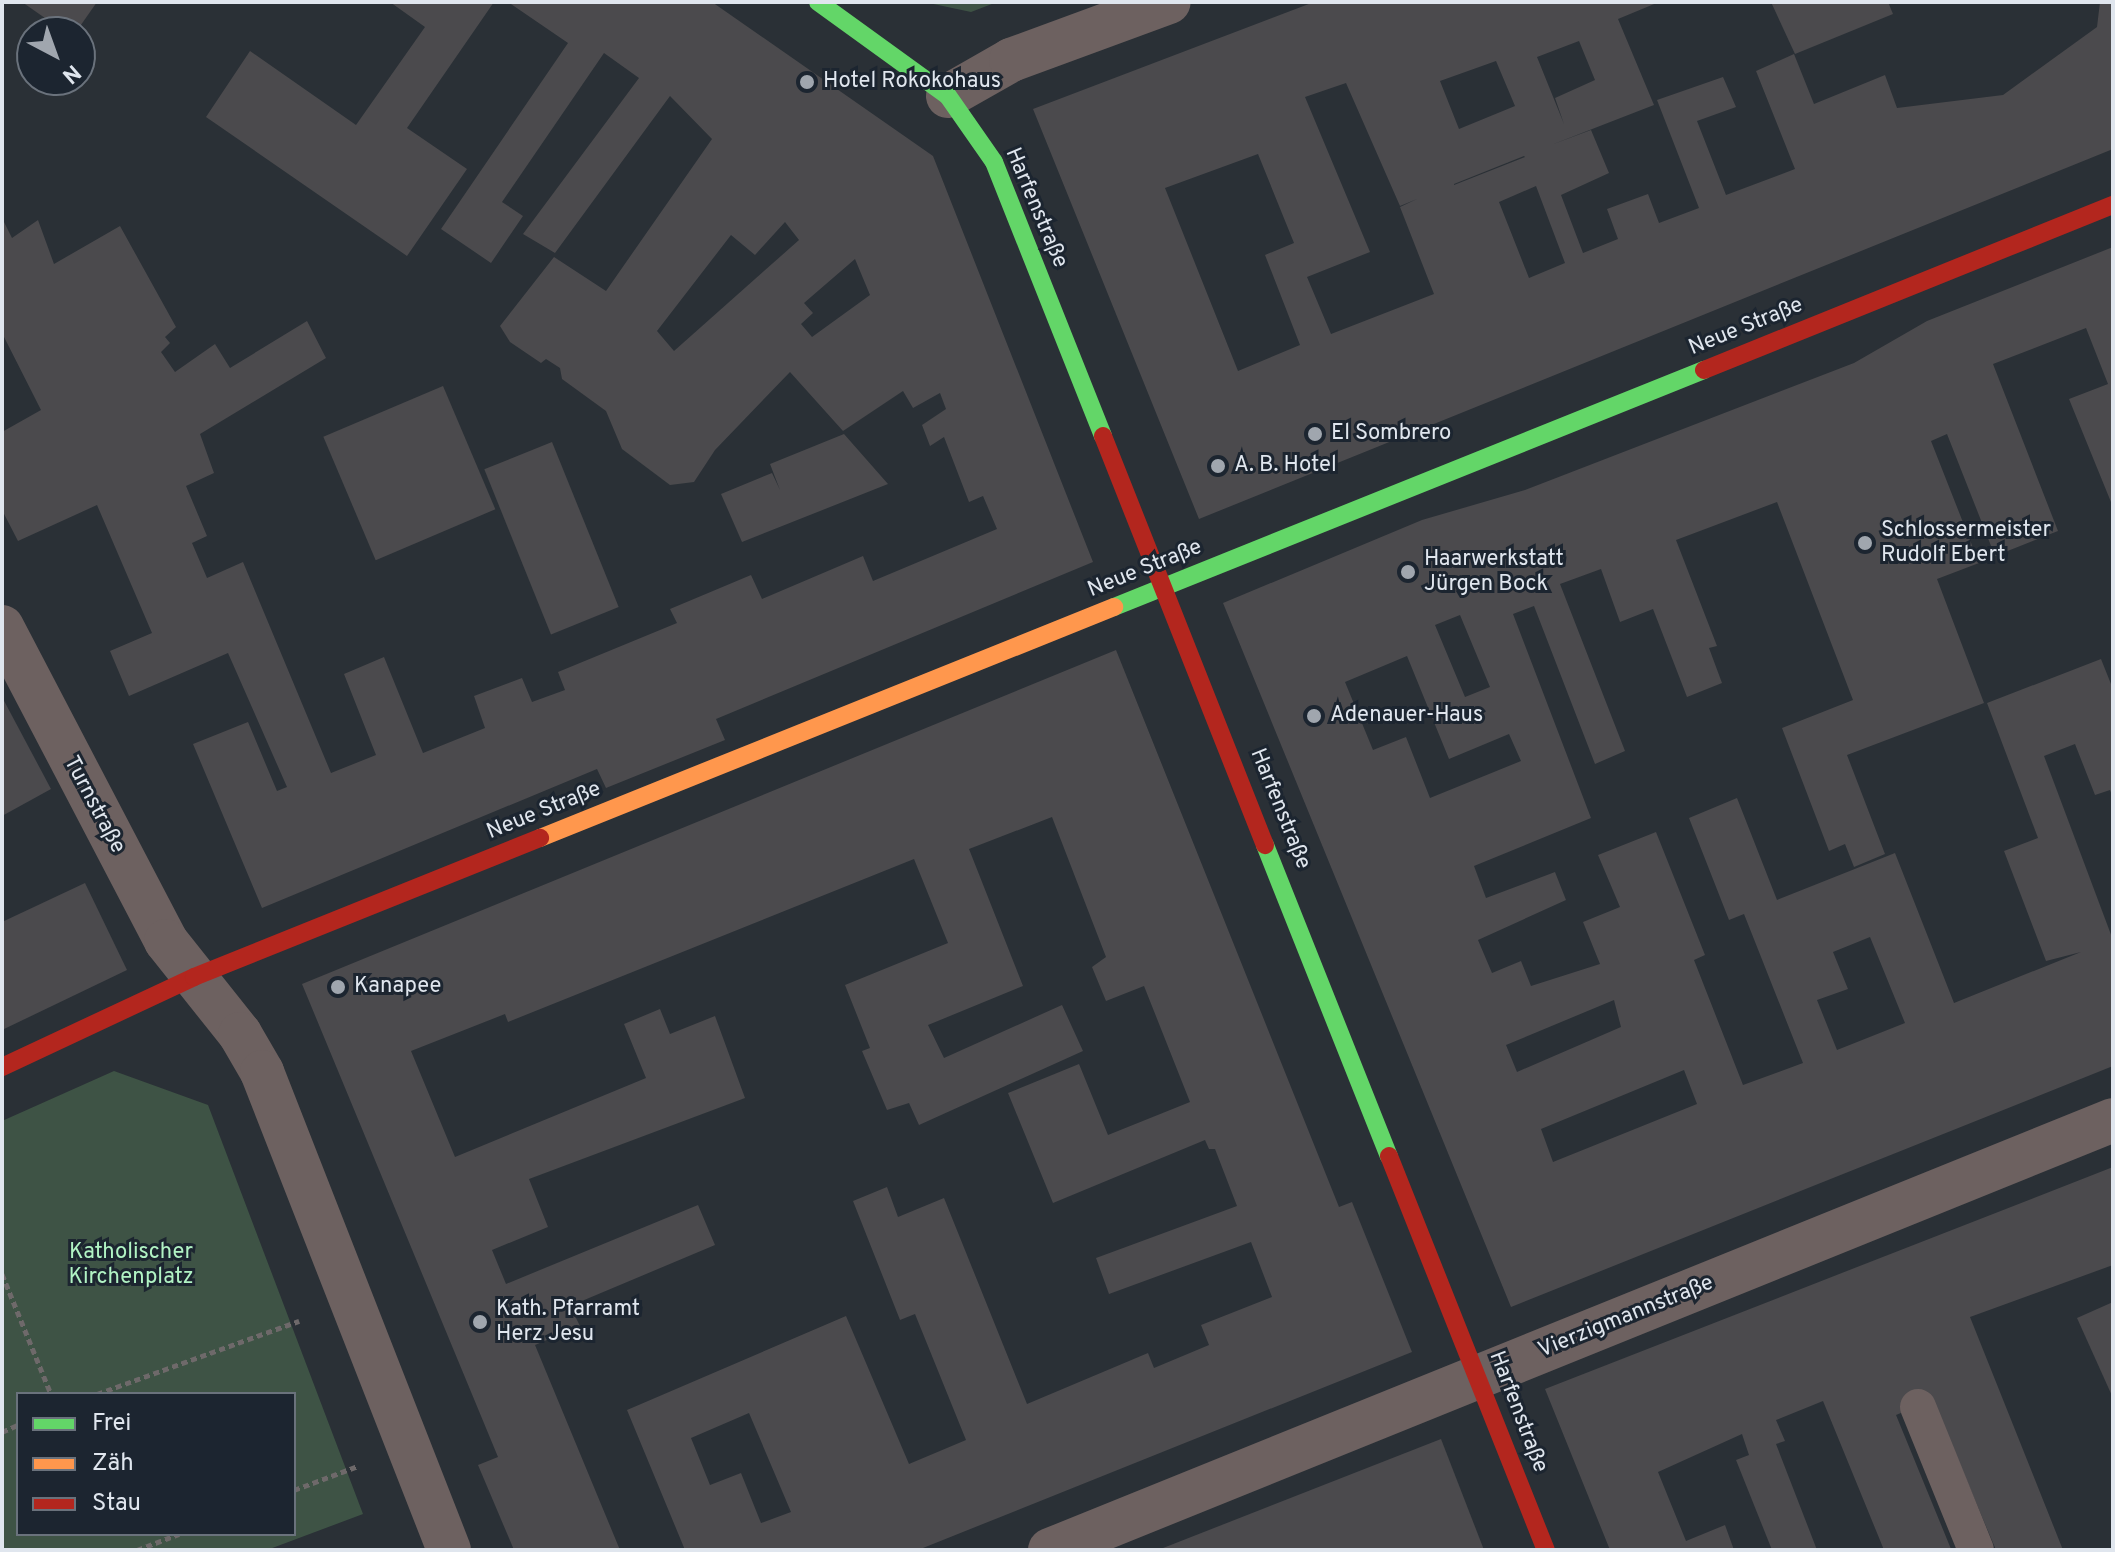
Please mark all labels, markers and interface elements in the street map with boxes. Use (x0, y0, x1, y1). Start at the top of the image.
north arrow (16, 16, 96, 96)
text: N (56, 58, 86, 88)
place label: Hotel Rokokohaus (823, 69, 1001, 95)
marker: Hotel Rokokohaus (798, 73, 816, 91)
street label: Harfenstraße (999, 144, 1073, 272)
street label: Neue Straße (1685, 292, 1807, 362)
place label: El Sombrero (1331, 421, 1451, 447)
marker: El Sombrero (1306, 425, 1324, 443)
place label: A. B. Hotel (1234, 453, 1337, 479)
marker: A. B. Hotel (1209, 457, 1227, 475)
place label: Schlossermeister Rudolf Ebert (1881, 517, 2051, 568)
street label: Neue Straße (1084, 534, 1206, 604)
marker: Schlossermeister Rudolf Ebert (1856, 534, 1874, 552)
place label: Haarwerkstatt Jürgen Bock (1424, 546, 1564, 598)
marker: Haarwerkstatt Jürgen Bock (1399, 563, 1417, 581)
place label: Adenauer-Haus (1330, 703, 1483, 729)
marker: Adenauer-Haus (1305, 707, 1323, 725)
street label: Harfenstraße (1244, 745, 1316, 873)
street label: Turnstraße (57, 752, 131, 858)
street label: Neue Straße (483, 776, 605, 846)
place label: Kanapee (354, 974, 441, 1000)
marker: Kanapee (329, 978, 347, 996)
park label: Katholischer Kirchenplatz (68, 1239, 194, 1290)
street label: Vierzigmannstraße (1535, 1270, 1717, 1364)
place label: Kath. Pfarramt Herz Jesu (496, 1296, 640, 1348)
marker: Kath. Pfarramt Herz Jesu (471, 1313, 489, 1331)
street label: Harfenstraße (1483, 1348, 1553, 1476)
legend (16, 1392, 296, 1536)
text: Frei (92, 1409, 131, 1439)
text: Zäh (92, 1449, 134, 1479)
text: Stau (92, 1489, 141, 1519)

